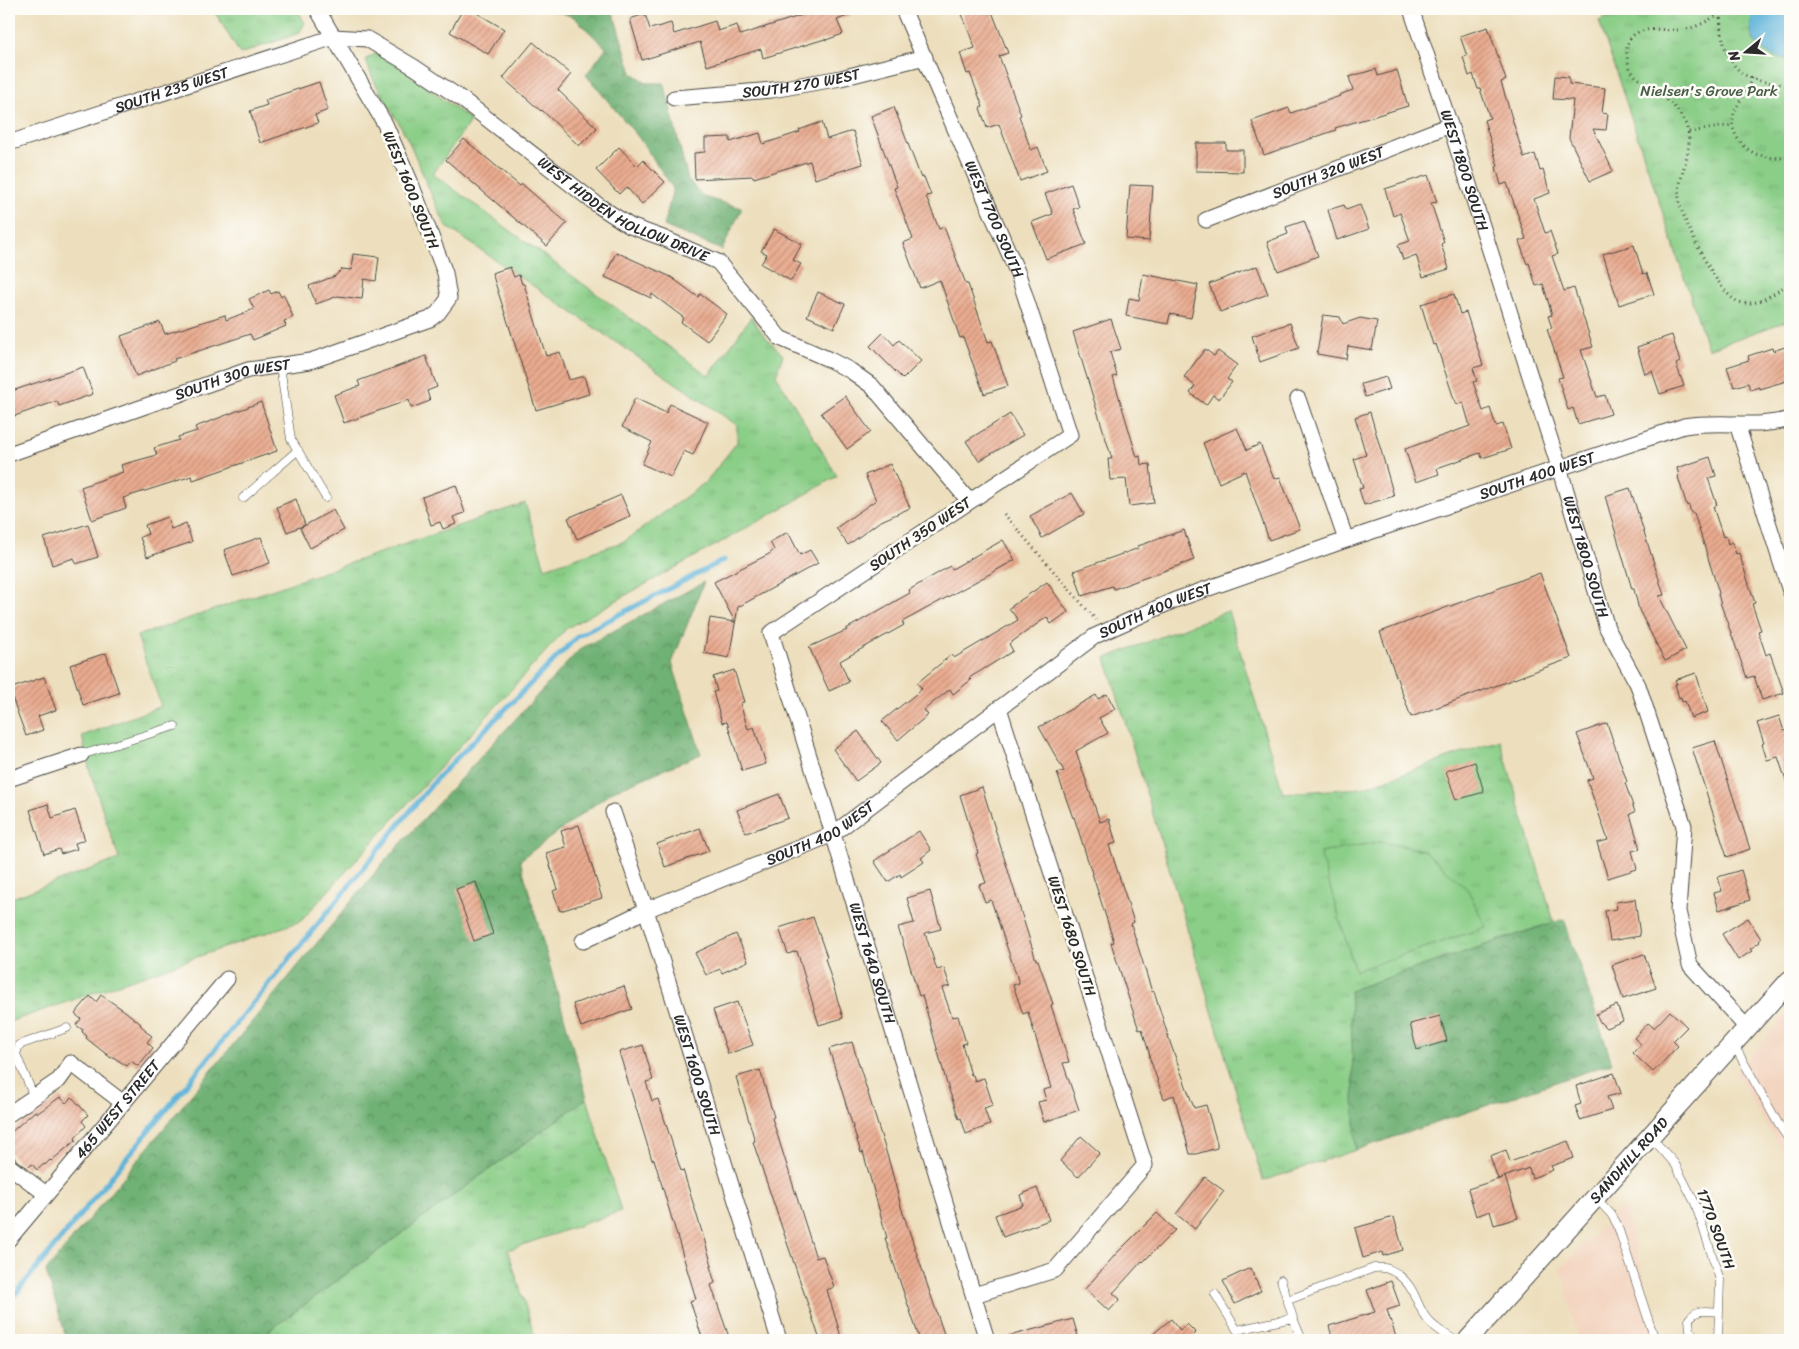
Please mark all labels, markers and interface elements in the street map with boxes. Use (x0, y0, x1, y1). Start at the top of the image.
north arrow (1722, 28, 1772, 78)
text: N (1721, 47, 1748, 65)
street label: SOUTH 235 WEST (111, 59, 233, 121)
street label: SOUTH 270 WEST (741, 60, 864, 105)
park label: Nielsen's Grove Park (1640, 78, 1778, 104)
street label: WEST 1800 SOUTH (1433, 106, 1496, 235)
street label: WEST 1600 SOUTH (375, 127, 447, 254)
street label: SOUTH 320 WEST (1268, 138, 1389, 206)
street label: WEST HIDDEN HOLLOW DRIVE (532, 150, 715, 270)
street label: WEST 1700 SOUTH (957, 156, 1031, 282)
street label: SOUTH 300 WEST (171, 351, 293, 408)
street label: SOUTH 400 WEST (1476, 444, 1600, 507)
street label: SOUTH 350 WEST (863, 489, 978, 578)
street label: WEST 1800 SOUTH (1555, 492, 1616, 622)
street label: SOUTH 400 WEST (1094, 575, 1217, 646)
street label: SOUTH 400 WEST (762, 793, 881, 873)
street label: WEST 1680 SOUTH (1040, 872, 1104, 1000)
street label: WEST 1640 SOUTH (842, 899, 903, 1028)
street label: WEST 1600 SOUTH (666, 1011, 728, 1139)
street label: 465 WEST STREET (68, 1053, 168, 1165)
street label: SANDHILL ROAD (1582, 1111, 1675, 1210)
street label: 1770 SOUTH (1689, 1185, 1743, 1273)

